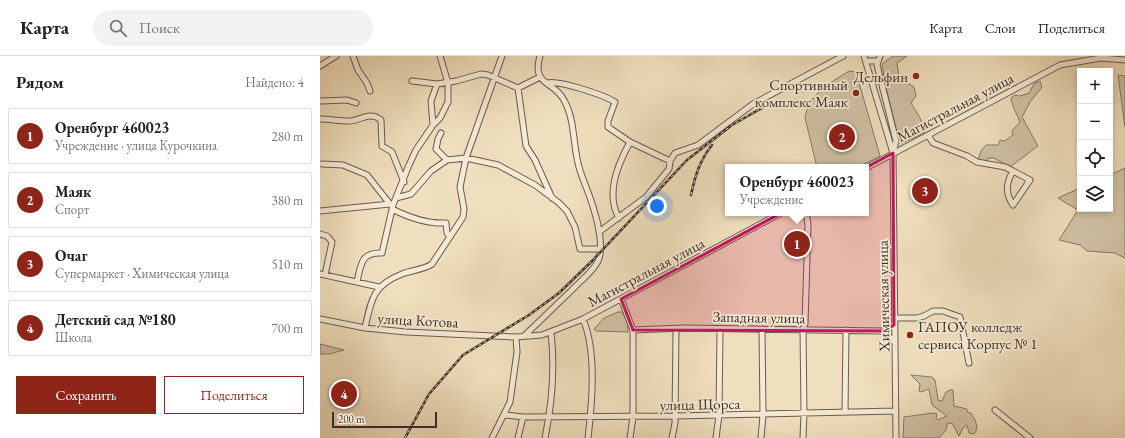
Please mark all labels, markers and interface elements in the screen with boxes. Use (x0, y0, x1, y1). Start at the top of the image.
search box (93, 10, 373, 46)
text: Карта (20, 15, 69, 40)
icon: search (107, 17, 129, 39)
text: Поиск (139, 18, 180, 37)
text: Карта (929, 19, 963, 37)
text: Слои (985, 19, 1016, 37)
text: Поделиться (1038, 19, 1105, 37)
place label: Дельфин (854, 67, 908, 86)
street label: Магистральная улица (893, 68, 1017, 146)
map controls (1077, 68, 1113, 212)
button: + (1077, 68, 1113, 104)
text: Рядом (16, 71, 64, 93)
marker: Дельфин (911, 71, 921, 81)
text: Найдено: 4 (245, 74, 304, 91)
place label: Спортивный комплекс Маяк (755, 75, 848, 111)
marker: Спортивный комплекс Маяк (851, 88, 861, 98)
button: − (1077, 104, 1113, 140)
text: Оренбург 460023 (55, 118, 169, 137)
pin: 2 (829, 122, 855, 152)
text: 1 (27, 128, 33, 145)
text: 280 m (272, 128, 303, 145)
text: Учреждение · улица Курочкина (55, 137, 217, 154)
button: locate (1077, 140, 1113, 176)
popup (725, 164, 869, 216)
text: Оренбург 460023 (740, 172, 854, 191)
pin: 3 (912, 176, 938, 206)
button: layers (1077, 176, 1113, 212)
text: Маяк (55, 182, 91, 201)
text: Учреждение (740, 191, 803, 208)
text: 2 (27, 192, 33, 209)
text: 380 m (272, 192, 303, 209)
your location (647, 196, 667, 216)
text: Спорт (55, 201, 89, 218)
pin: 1 (784, 229, 810, 259)
street label: Магистральная улица (584, 233, 708, 311)
street label: Химическая улица (873, 240, 893, 353)
text: Очаг (55, 246, 87, 265)
text: 3 (27, 256, 33, 273)
text: 510 m (272, 256, 303, 273)
text: Супермаркет · Химическая улица (55, 265, 229, 282)
street label: Западная улица (713, 307, 805, 327)
street label: улица Котова (377, 308, 459, 332)
text: Детский сад №180 (55, 310, 176, 329)
place label: ГАПОУ колледж сервиса Корпус № 1 (918, 317, 1037, 353)
text: 4 (27, 320, 33, 337)
text: 700 m (272, 320, 303, 337)
text: Школа (55, 329, 92, 346)
marker: ГАПОУ колледж сервиса Корпус № 1 (905, 330, 915, 340)
button: Сохранить (16, 376, 156, 414)
button: Поделиться (164, 376, 304, 414)
pin: 4 (331, 379, 357, 409)
street label: улица Щорса (660, 394, 740, 414)
scale bar (332, 410, 437, 429)
text: 200 m (338, 412, 365, 426)

